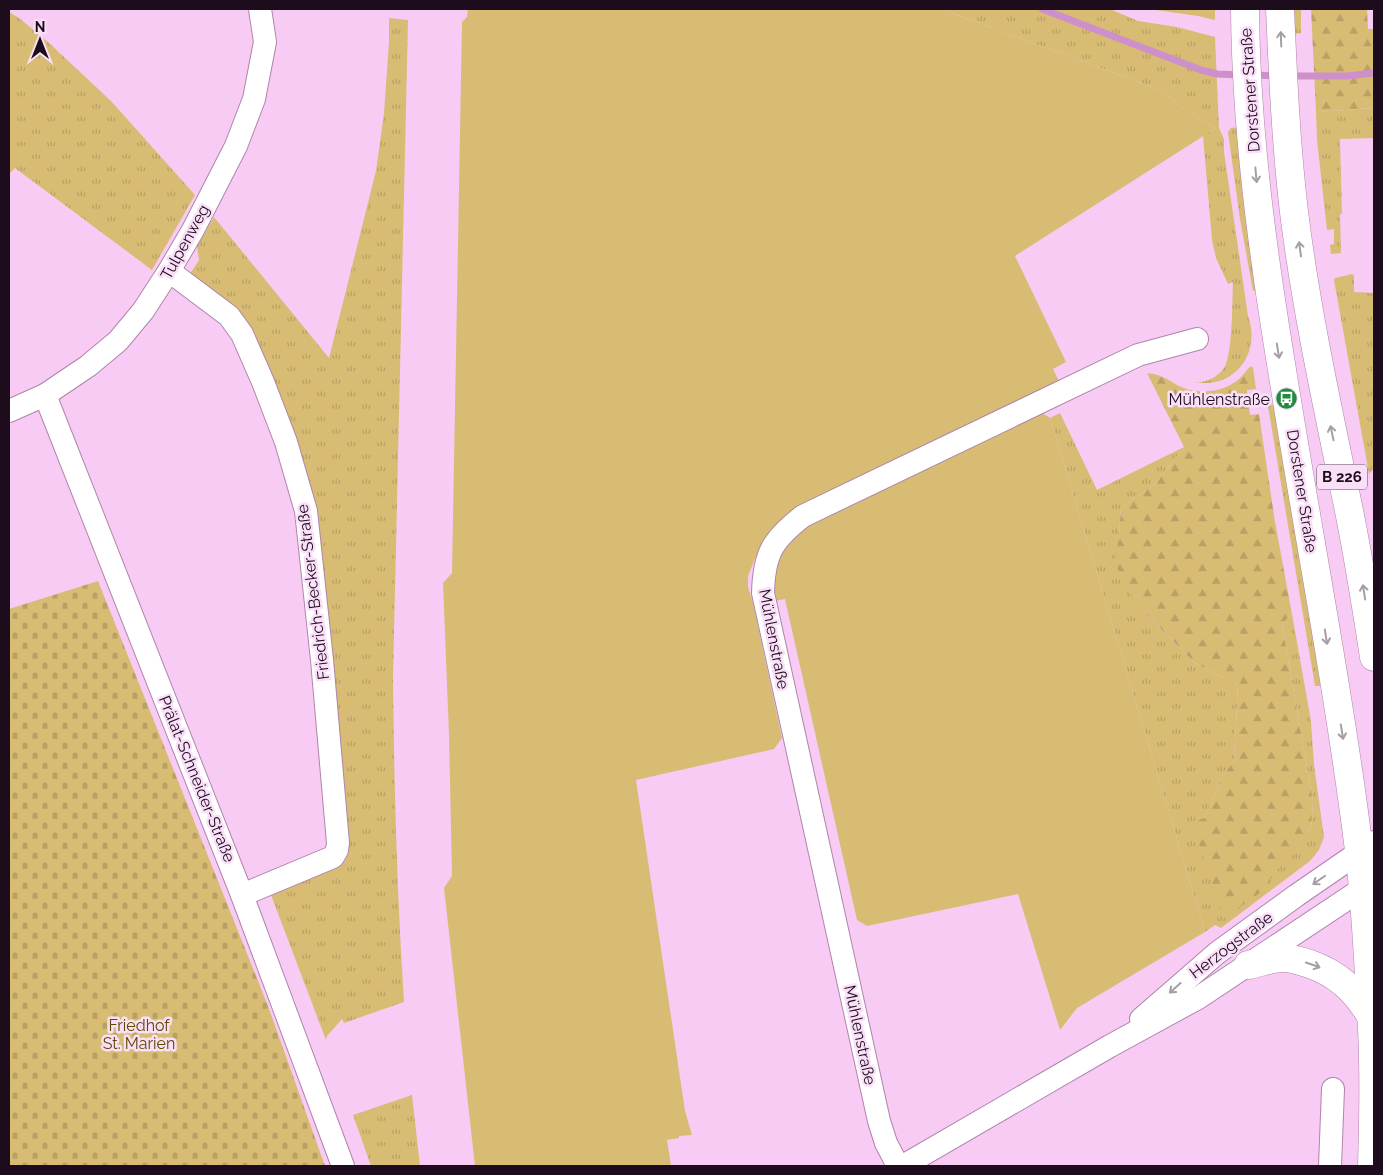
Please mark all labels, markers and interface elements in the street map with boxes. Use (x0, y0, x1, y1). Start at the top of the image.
north arrow (15, 15, 65, 65)
text: N (35, 19, 45, 35)
street label: Dorstener Straße (1236, 27, 1264, 153)
one-way arrow (1277, 31, 1286, 47)
one-way arrow (1251, 166, 1260, 182)
street label: Tulpenweg (157, 201, 213, 283)
one-way arrow (1294, 242, 1304, 258)
one-way arrow (1274, 343, 1284, 359)
bus stop icon: Mühlenstraße (1274, 387, 1298, 411)
place label: Mühlenstraße (1168, 390, 1270, 409)
one-way arrow (1327, 425, 1337, 441)
street label: Dorstener Straße (1283, 428, 1321, 554)
road number: B 226 (1317, 464, 1367, 490)
street label: Friedrich-Becker-Straße (293, 503, 333, 681)
one-way arrow (1359, 584, 1369, 600)
street label: Mühlenstraße (755, 587, 793, 691)
one-way arrow (1321, 629, 1331, 645)
street label: Prälat-Schneider-Straße (155, 693, 239, 865)
one-way arrow (1337, 724, 1347, 740)
one-way arrow (1312, 875, 1326, 885)
street label: Herzogstraße (1186, 908, 1276, 982)
one-way arrow (1304, 961, 1320, 970)
one-way arrow (1169, 982, 1182, 994)
street label: Mühlenstraße (840, 983, 880, 1087)
park label: Friedhof St. Marien (103, 1016, 175, 1053)

